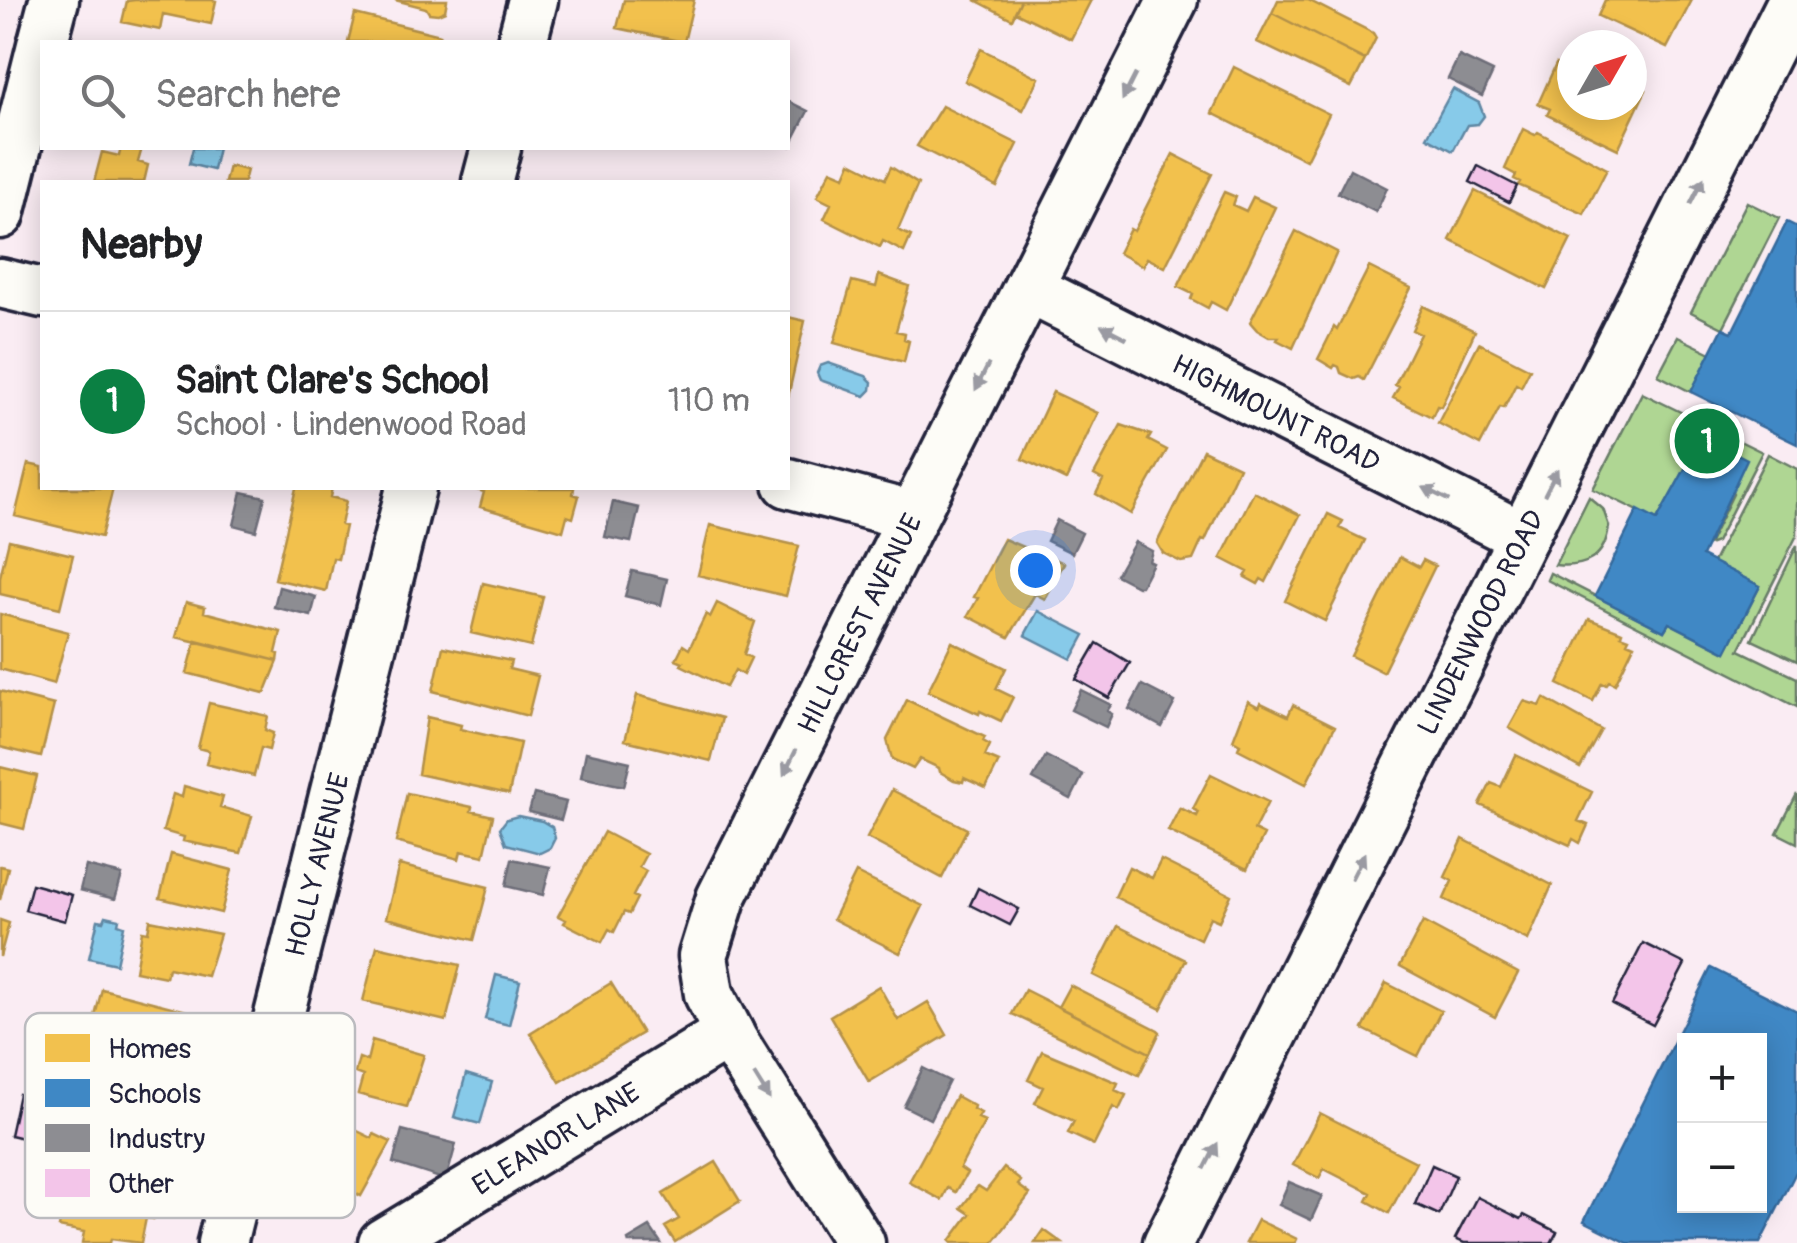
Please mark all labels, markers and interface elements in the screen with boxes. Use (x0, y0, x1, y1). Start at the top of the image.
north arrow (1557, 30, 1647, 120)
search box (40, 40, 790, 150)
icon: search (75, 68, 130, 123)
text: Search here (155, 71, 341, 119)
one-way arrow (1121, 73, 1138, 102)
one-way arrow (1688, 176, 1705, 205)
text: Nearby (80, 219, 202, 271)
one-way arrow (1100, 323, 1129, 340)
street label: HIGHMOUNT ROAD (1166, 347, 1385, 481)
text: Saint Clare's School (175, 357, 490, 405)
one-way arrow (974, 363, 991, 392)
text: 1 (106, 381, 119, 421)
text: 110 m (668, 381, 750, 421)
pin: 1 (1674, 404, 1740, 478)
text: School · Lindenwood Road (175, 405, 527, 445)
one-way arrow (1542, 467, 1559, 496)
one-way arrow (1421, 485, 1450, 502)
street label: LINDENWOOD ROAD (1410, 504, 1553, 741)
street label: HILLCREST AVENUE (791, 508, 931, 740)
your location (1010, 545, 1061, 596)
one-way arrow (782, 747, 799, 776)
street label: HOLLY AVENUE (278, 770, 358, 960)
one-way arrow (1349, 851, 1366, 880)
legend (25, 1013, 355, 1218)
text: Homes (108, 1032, 192, 1067)
map controls (1677, 1033, 1767, 1213)
button: + (1677, 1033, 1767, 1123)
one-way arrow (752, 1074, 771, 1101)
street label: ELEANOR LANE (466, 1075, 647, 1204)
text: Schools (108, 1077, 201, 1112)
text: Industry (108, 1122, 205, 1157)
button: − (1677, 1123, 1767, 1213)
one-way arrow (1203, 1141, 1220, 1170)
text: Other (108, 1167, 174, 1202)

